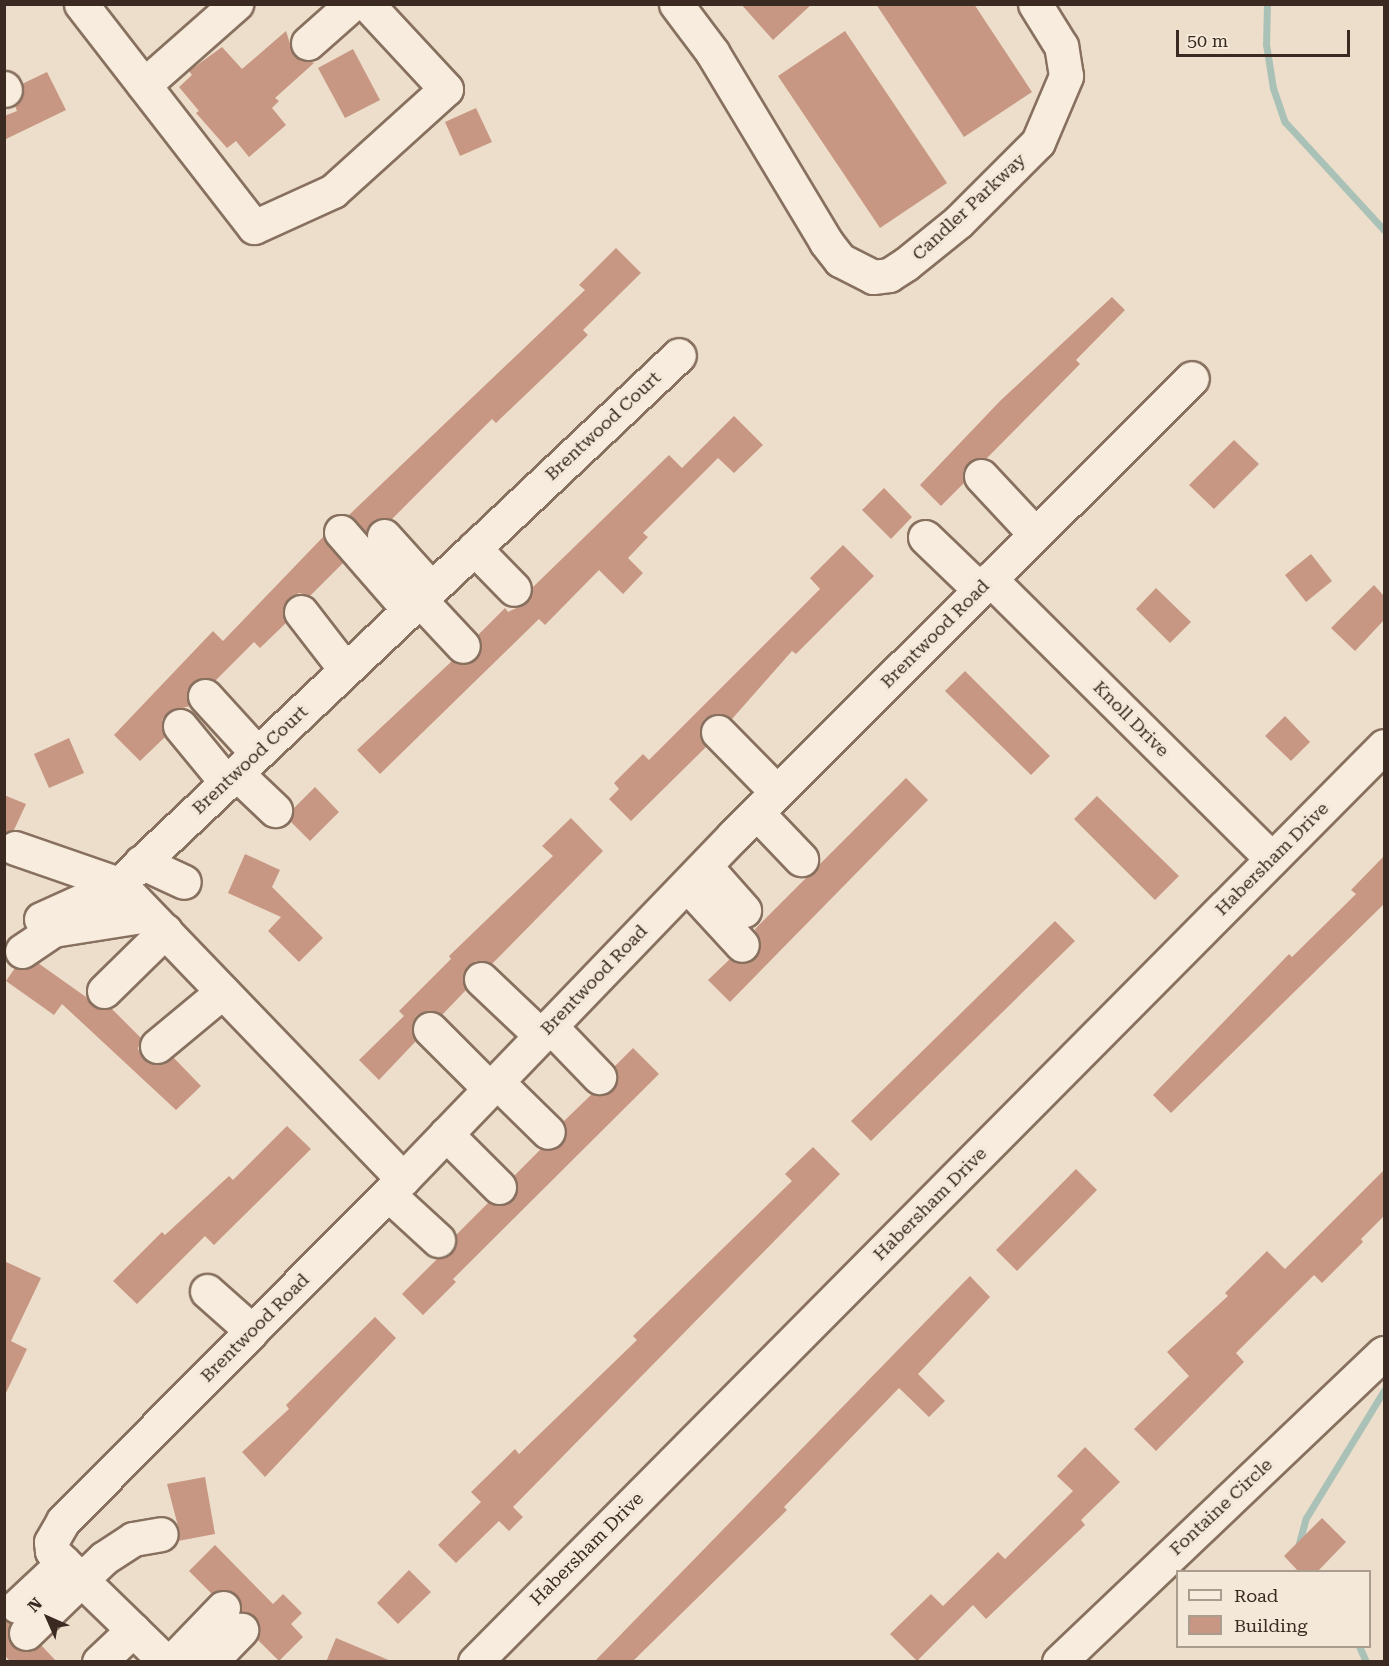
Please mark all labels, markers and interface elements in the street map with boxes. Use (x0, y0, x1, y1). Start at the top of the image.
scale bar (1179, 18, 1353, 56)
text: 50 m (1187, 30, 1228, 51)
street label: Candler Parkway (908, 149, 1030, 265)
street label: Brentwood Court (541, 367, 665, 485)
street label: Brentwood Road (876, 575, 994, 693)
street label: Knoll Drive (1089, 677, 1173, 761)
street label: Brentwood Court (188, 701, 312, 819)
street label: Habersham Drive (1211, 798, 1333, 920)
street label: Brentwood Road (536, 920, 652, 1040)
street label: Habersham Drive (869, 1143, 991, 1265)
street label: Brentwood Road (196, 1269, 314, 1387)
street label: Fontaine Circle (1165, 1454, 1277, 1560)
street label: Habersham Drive (526, 1488, 648, 1610)
legend (1176, 1570, 1371, 1648)
text: Road (1234, 1585, 1278, 1606)
north arrow (18, 1588, 78, 1648)
text: N (24, 1594, 46, 1616)
text: Building (1234, 1615, 1308, 1636)

